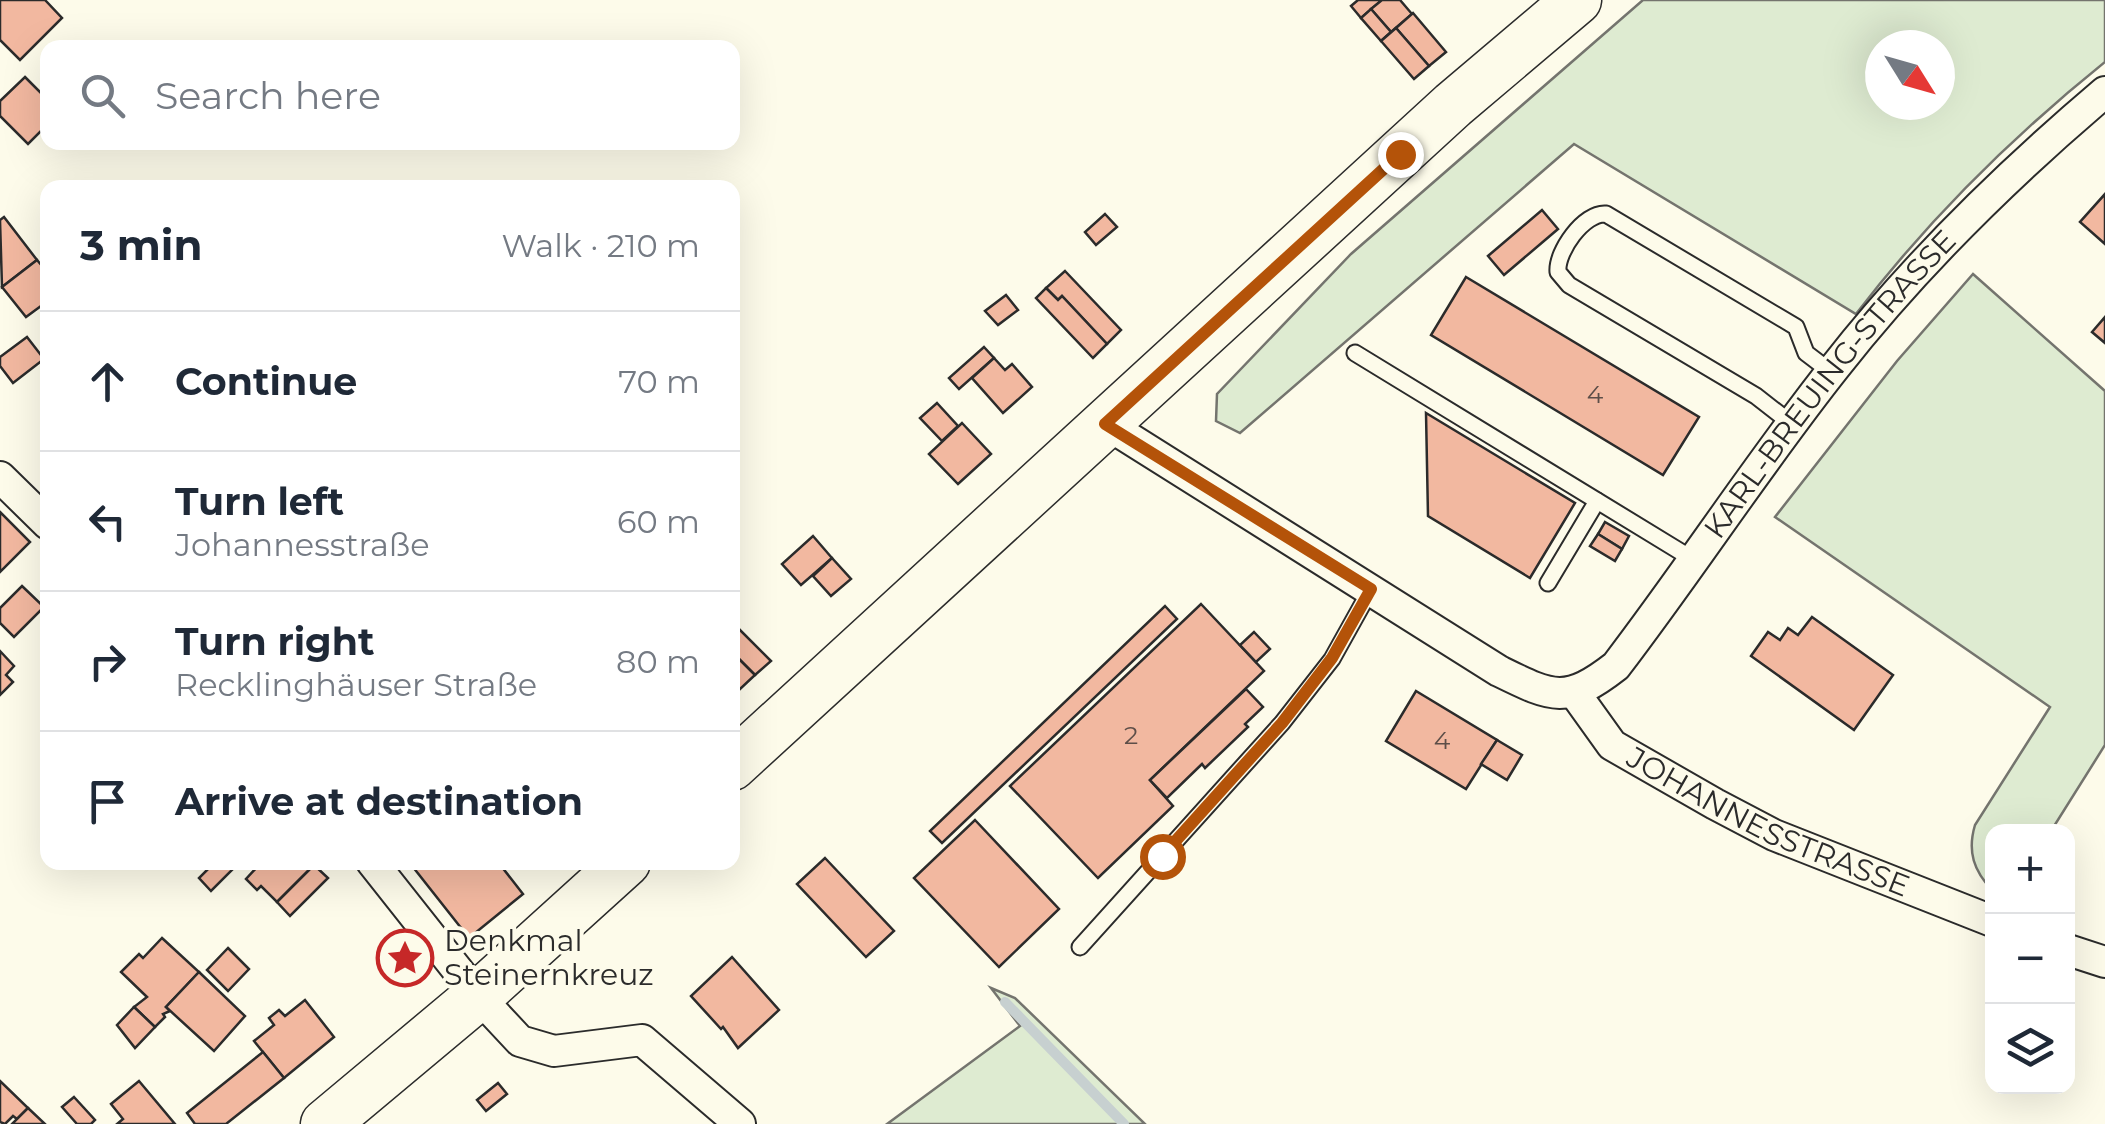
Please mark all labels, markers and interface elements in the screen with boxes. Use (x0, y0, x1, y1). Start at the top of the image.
north arrow (1865, 30, 1955, 120)
search box (40, 40, 740, 150)
icon: search (75, 68, 130, 123)
text: Search here (155, 72, 381, 119)
route end (1378, 132, 1424, 178)
text: 3 min (80, 219, 202, 271)
street label: KARL-BREUING-STRASSE (1696, 222, 1963, 545)
text: Walk · 210 m (502, 226, 700, 265)
icon: ahead (80, 354, 135, 409)
text: Continue (175, 358, 357, 405)
text: 70 m (618, 362, 700, 401)
house number: 4 (1587, 379, 1604, 409)
text: Turn left (175, 478, 344, 525)
icon: left (80, 494, 135, 549)
text: 60 m (617, 502, 700, 541)
text: Johannesstraße (175, 525, 430, 564)
text: Turn right (175, 618, 374, 665)
icon: right (80, 634, 135, 689)
text: 80 m (616, 642, 700, 681)
text: Recklinghäuser Straße (175, 665, 537, 704)
house number: 2 (1124, 720, 1138, 750)
house number: 4 (1434, 725, 1451, 755)
street label: JOHANNESSTRASSE (1620, 738, 1915, 905)
icon: arrive (80, 774, 135, 829)
text: Arrive at destination (175, 778, 583, 825)
map controls (1985, 824, 2075, 1094)
button: + (1985, 824, 2075, 914)
route start (1140, 834, 1186, 880)
button: − (1985, 914, 2075, 1004)
place label: Denkmal Steinernkreuz (444, 922, 654, 993)
place icon: Denkmal Steinernkreuz (375, 928, 435, 988)
button: layers (1985, 1004, 2075, 1094)

